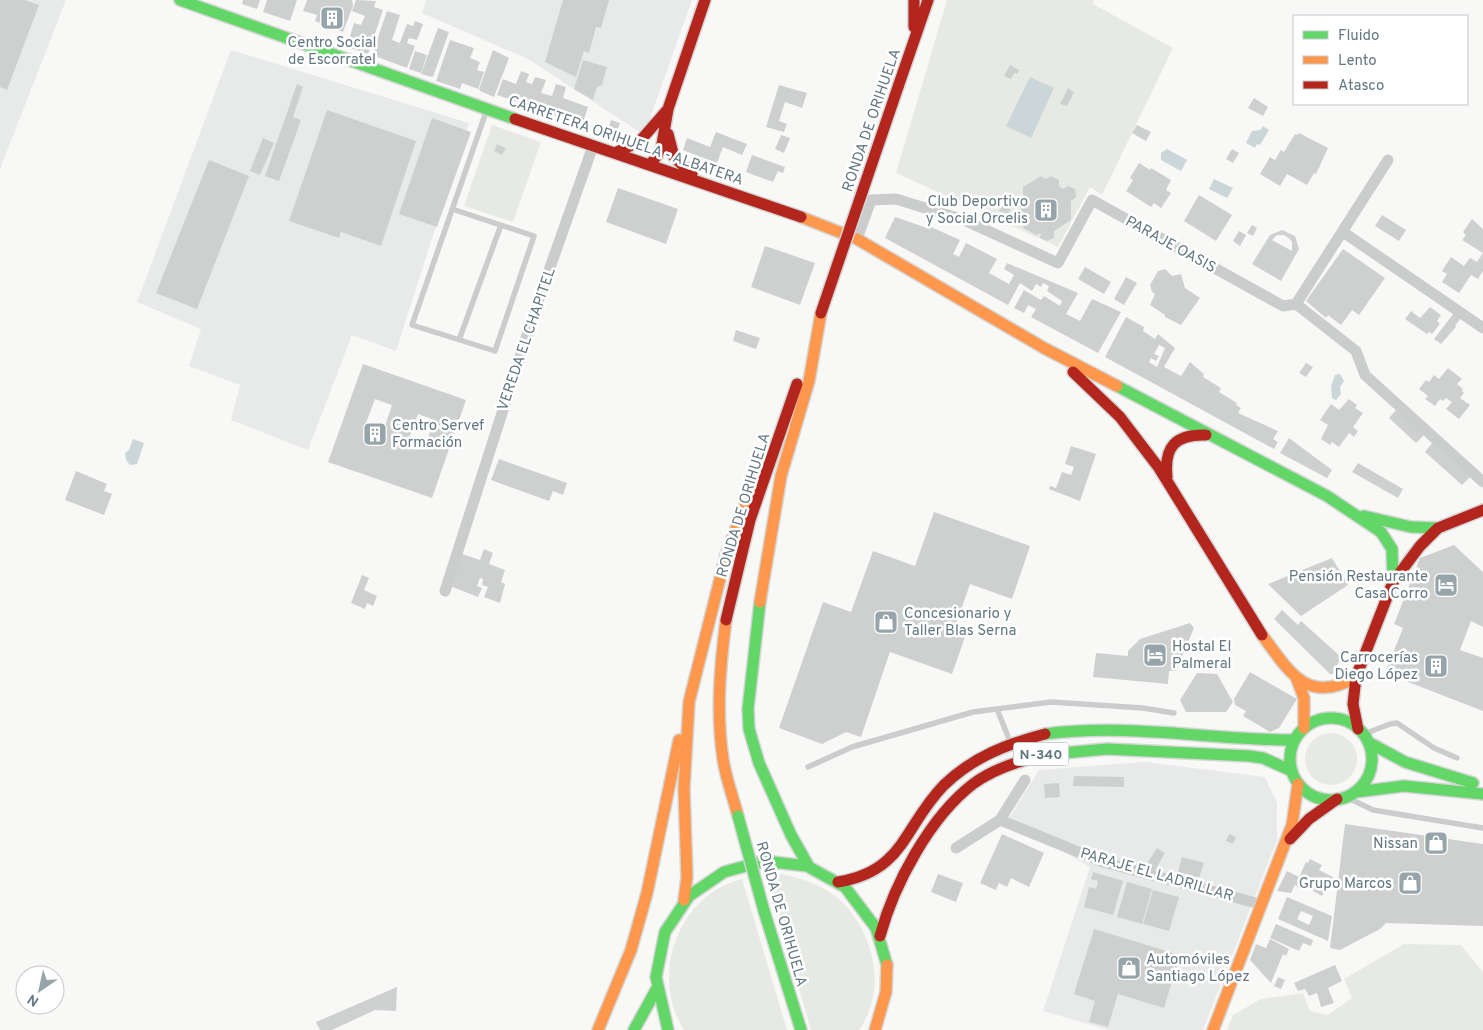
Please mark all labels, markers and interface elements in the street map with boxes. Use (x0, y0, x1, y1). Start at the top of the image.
building icon: Centro Social de Escorratel (319, 5, 345, 31)
legend (1293, 15, 1468, 105)
text: Fluido (1338, 27, 1379, 46)
place label: Centro Social de Escorratel (287, 34, 377, 70)
street label: RONDA DE ORIHUELA (839, 46, 906, 195)
text: Lento (1338, 52, 1377, 71)
text: Atasco (1338, 77, 1384, 96)
street label: CARRETERA ORIHUELA - ALBATERA (505, 92, 746, 191)
place label: Club Deportivo y Social Orcelis (926, 193, 1028, 229)
building icon: Club Deportivo y Social Orcelis (1033, 197, 1059, 223)
street label: PARAJE OASIS (1122, 213, 1219, 278)
street label: VEREDA EL CHAPITEL (494, 266, 561, 413)
place label: Centro Servef Formación (392, 417, 484, 453)
building icon: Centro Servef Formación (362, 421, 388, 447)
street label: RONDA DE ORIHUELA (713, 431, 775, 580)
place label: Pensión Restaurante Casa Corro (1289, 568, 1428, 604)
hotel icon: Pensión Restaurante Casa Corro (1433, 572, 1459, 598)
place label: Concesionario y Taller Blas Serna (904, 605, 1016, 641)
shop icon: Concesionario y Taller Blas Serna (873, 609, 899, 635)
place label: Hostal El Palmeral (1172, 638, 1231, 674)
hotel icon: Hostal El Palmeral (1142, 642, 1168, 668)
place label: Carrocerías Diego López (1334, 649, 1418, 685)
building icon: Carrocerías Diego López (1423, 653, 1449, 679)
road number: N-340 (1014, 742, 1068, 766)
shop icon: Nissan (1423, 830, 1449, 856)
place label: Nissan (1373, 835, 1418, 854)
street label: RONDA DE ORIHUELA (751, 840, 810, 989)
street label: PARAJE EL LADRILLAR (1078, 844, 1235, 906)
shop icon: Grupo Marcos (1397, 870, 1423, 896)
place label: Grupo Marcos (1299, 875, 1392, 894)
place label: Automóviles Santiago López (1146, 951, 1250, 987)
shop icon: Automóviles Santiago López (1116, 955, 1142, 981)
north arrow (15, 965, 65, 1015)
text: N (25, 990, 42, 1009)

